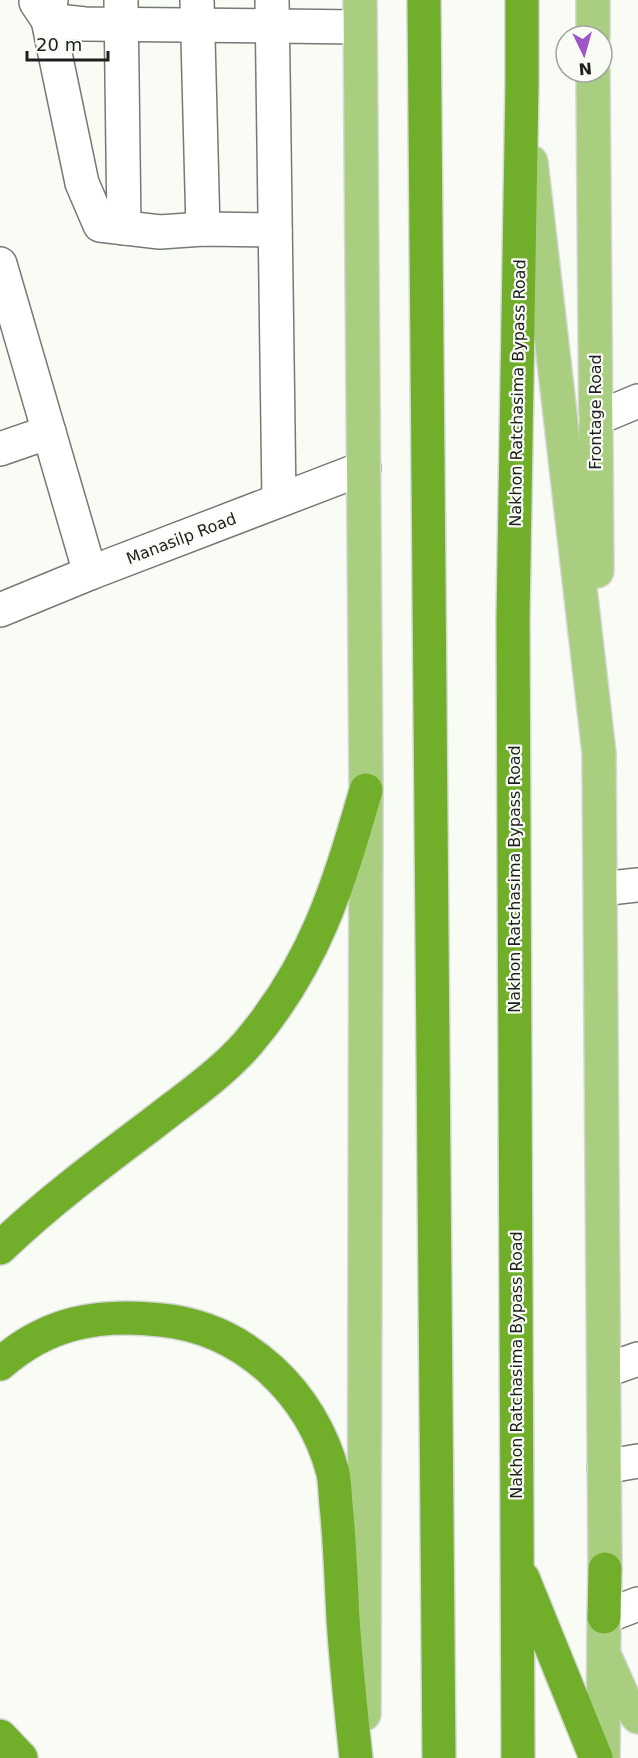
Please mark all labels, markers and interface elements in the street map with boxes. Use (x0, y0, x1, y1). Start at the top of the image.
scale bar (27, 24, 108, 62)
north arrow (554, 24, 614, 84)
text: 20 m (36, 34, 82, 55)
text: N (578, 58, 593, 78)
street label: Nakhon Ratchasima Bypass Road (506, 259, 529, 527)
street label: Frontage Road (586, 354, 605, 470)
street label: Manasilp Road (124, 509, 239, 568)
street label: Nakhon Ratchasima Bypass Road (505, 745, 524, 1013)
street label: Nakhon Ratchasima Bypass Road (507, 1231, 526, 1499)

